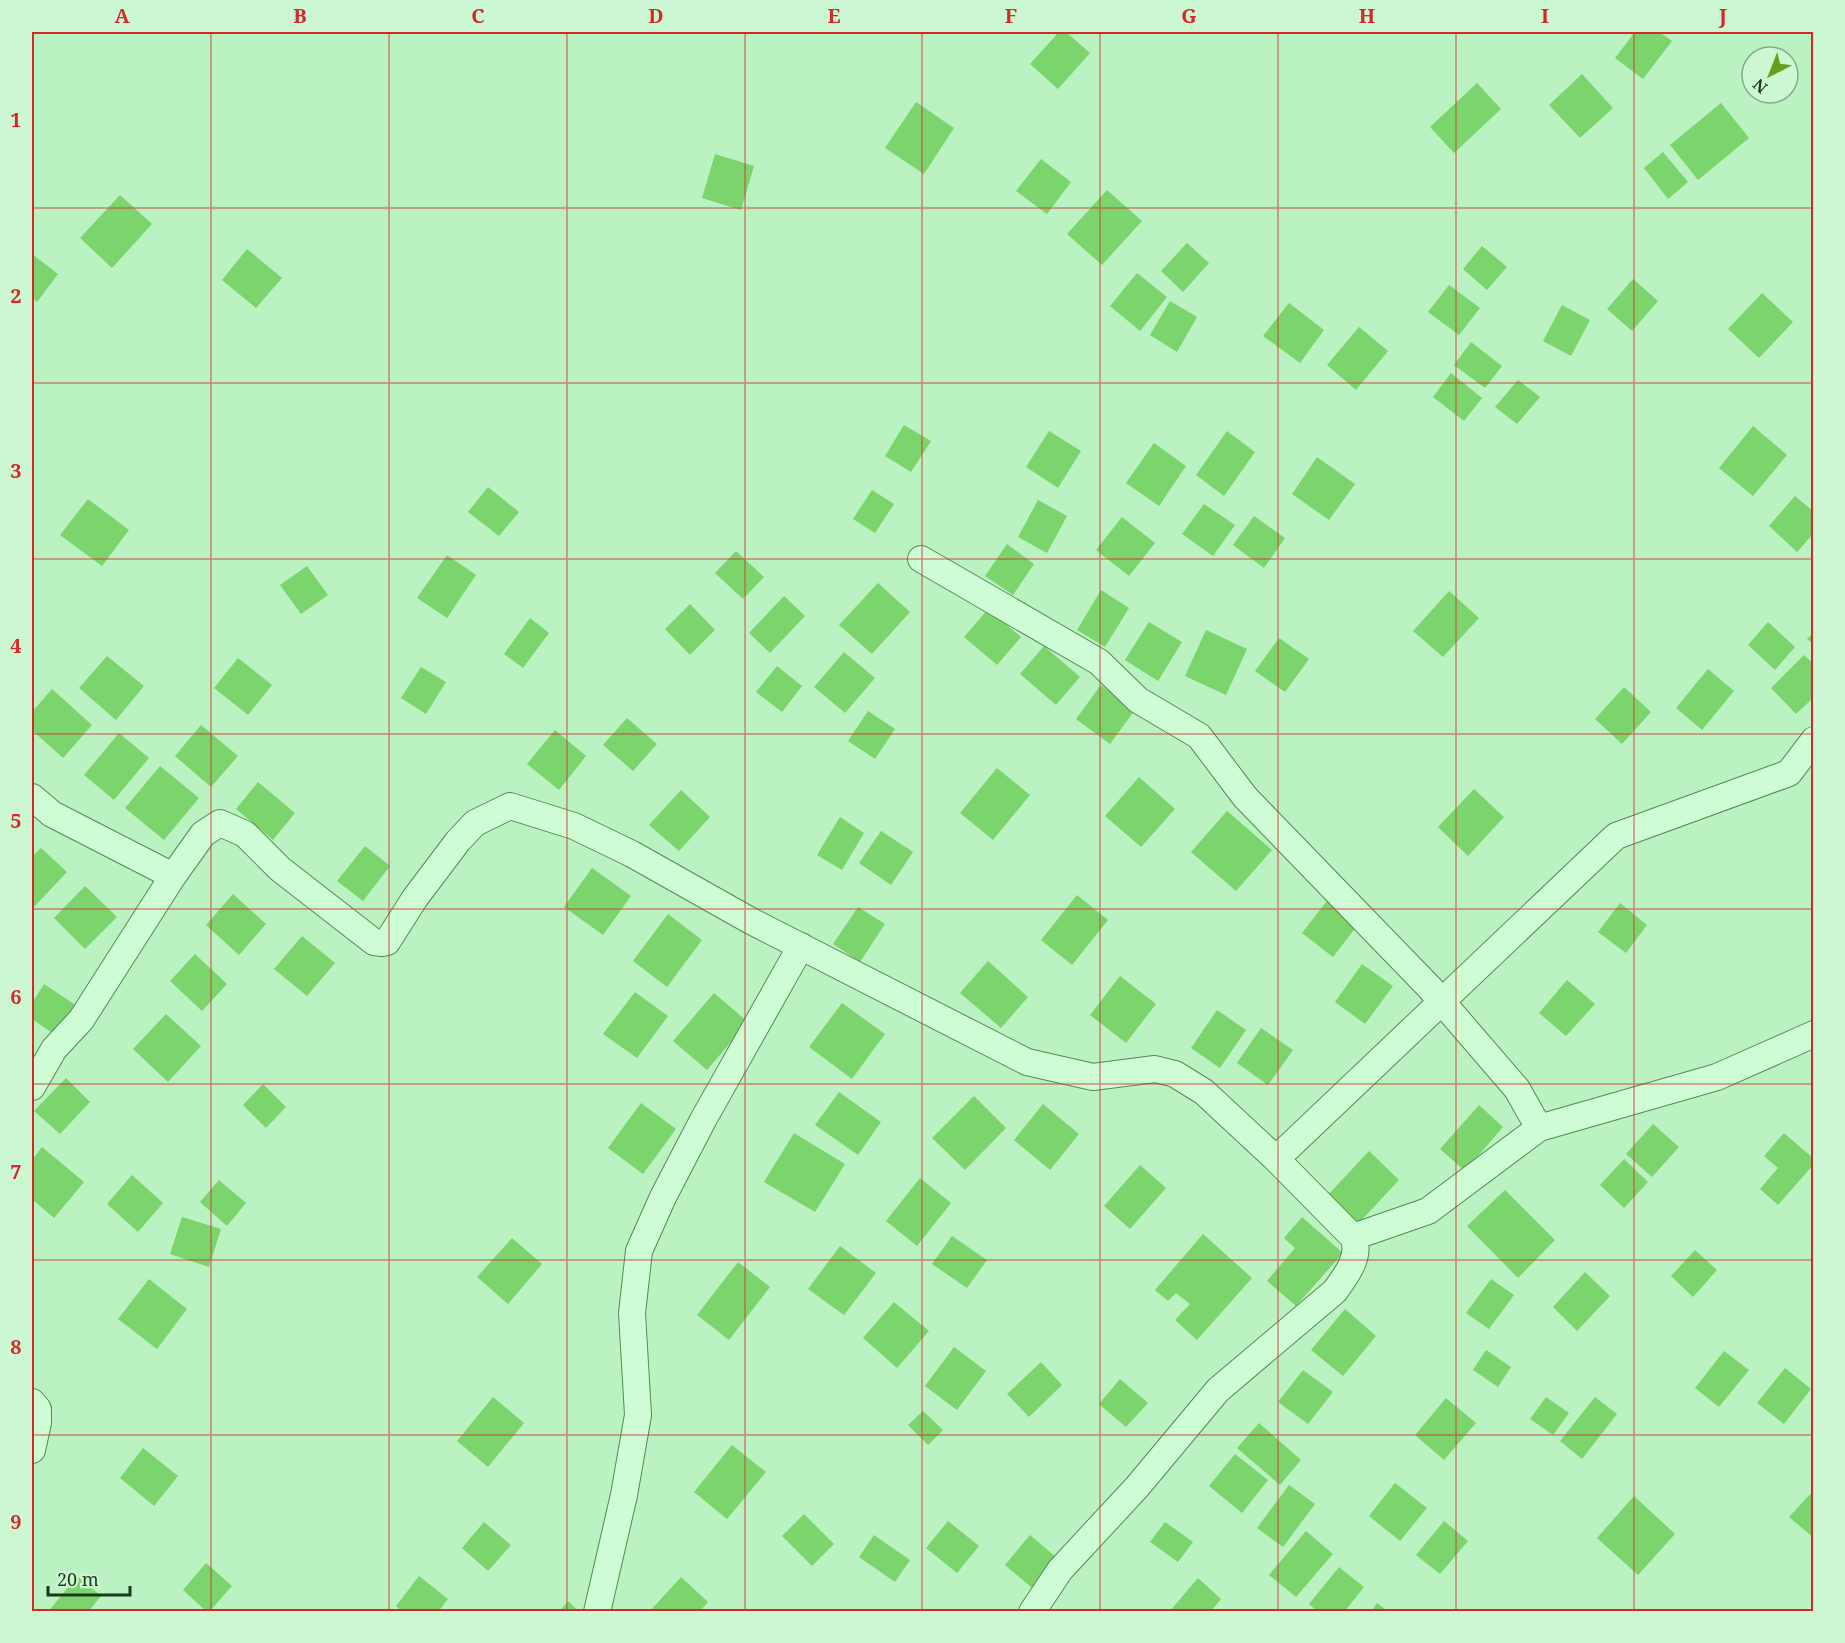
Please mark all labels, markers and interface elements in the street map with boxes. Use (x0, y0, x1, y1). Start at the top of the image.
text: A (114, 2, 130, 29)
text: B (293, 2, 307, 29)
text: C (471, 2, 485, 29)
text: D (648, 2, 664, 29)
text: E (827, 2, 841, 29)
text: F (1005, 2, 1017, 29)
text: G (1181, 2, 1197, 29)
text: H (1359, 2, 1375, 29)
text: I (1541, 2, 1549, 29)
text: J (1718, 2, 1727, 29)
north arrow (1740, 45, 1800, 105)
text: N (1748, 73, 1772, 99)
text: 1 (10, 106, 22, 133)
text: 2 (10, 282, 22, 309)
text: 3 (10, 457, 22, 484)
text: 4 (10, 632, 22, 659)
text: 5 (10, 807, 22, 834)
text: 6 (10, 983, 22, 1010)
text: 7 (10, 1158, 22, 1185)
text: 8 (10, 1333, 22, 1360)
text: 9 (10, 1508, 22, 1535)
scale bar (48, 1559, 130, 1597)
text: 20 m (57, 1567, 99, 1591)

